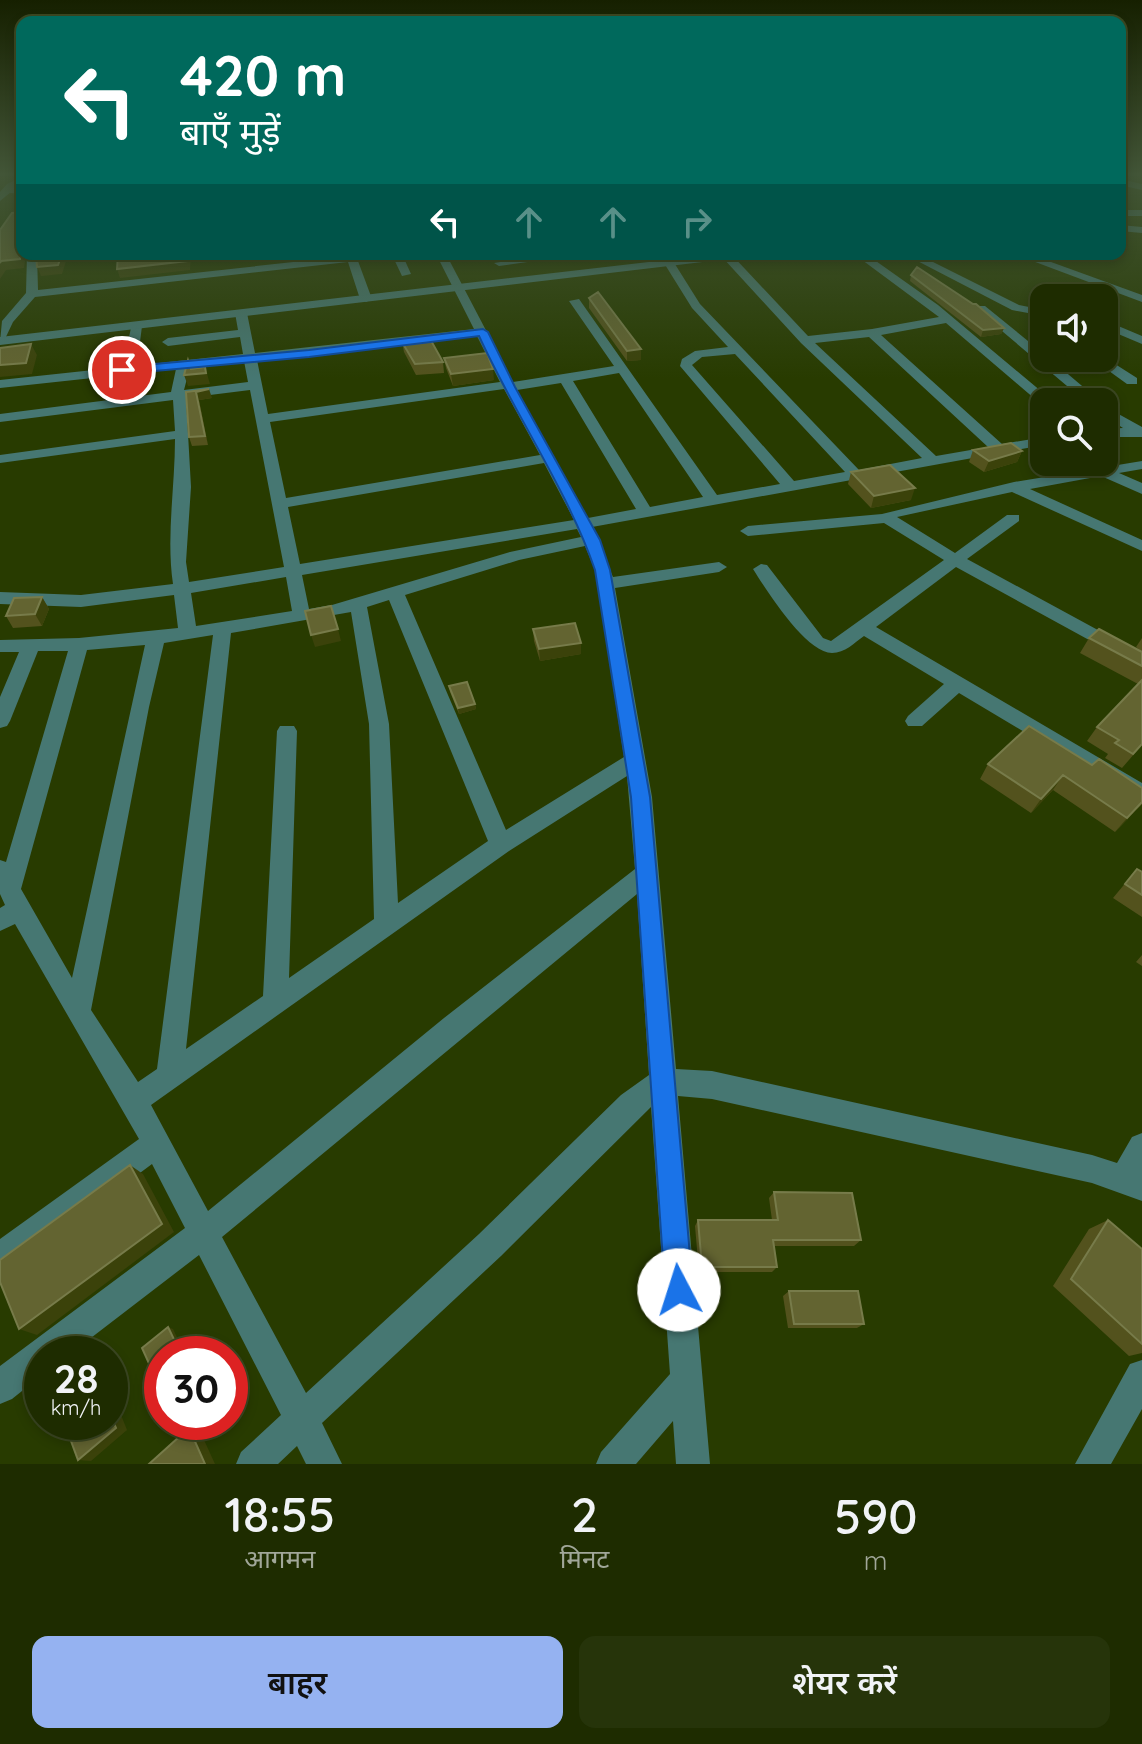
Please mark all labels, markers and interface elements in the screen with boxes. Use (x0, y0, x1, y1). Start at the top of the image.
text: 420 m (180, 40, 347, 110)
icon: left (48, 48, 152, 152)
text: बाएँ मुड़ें (180, 109, 280, 154)
icon: left (423, 200, 467, 244)
icon: ahead (507, 200, 551, 244)
icon: ahead (591, 200, 635, 244)
icon: right (675, 200, 719, 244)
map controls (1030, 284, 1118, 476)
button: sound (1030, 284, 1118, 372)
pin (88, 336, 156, 404)
icon: arrive (100, 348, 144, 392)
button: search (1030, 388, 1118, 476)
position arrow (637, 1248, 721, 1332)
speed limit sign: 30 (144, 1336, 248, 1440)
text: 28 (54, 1353, 98, 1403)
text: km/h (51, 1395, 101, 1420)
text: 18:55 (225, 1484, 335, 1544)
text: 2 (571, 1484, 598, 1544)
text: 590 (834, 1486, 917, 1546)
text: आगमन (244, 1542, 315, 1575)
text: मिनट (560, 1542, 609, 1575)
text: m (864, 1544, 888, 1577)
button: बाहर (32, 1636, 563, 1728)
button: शेयर करें (579, 1636, 1110, 1728)

